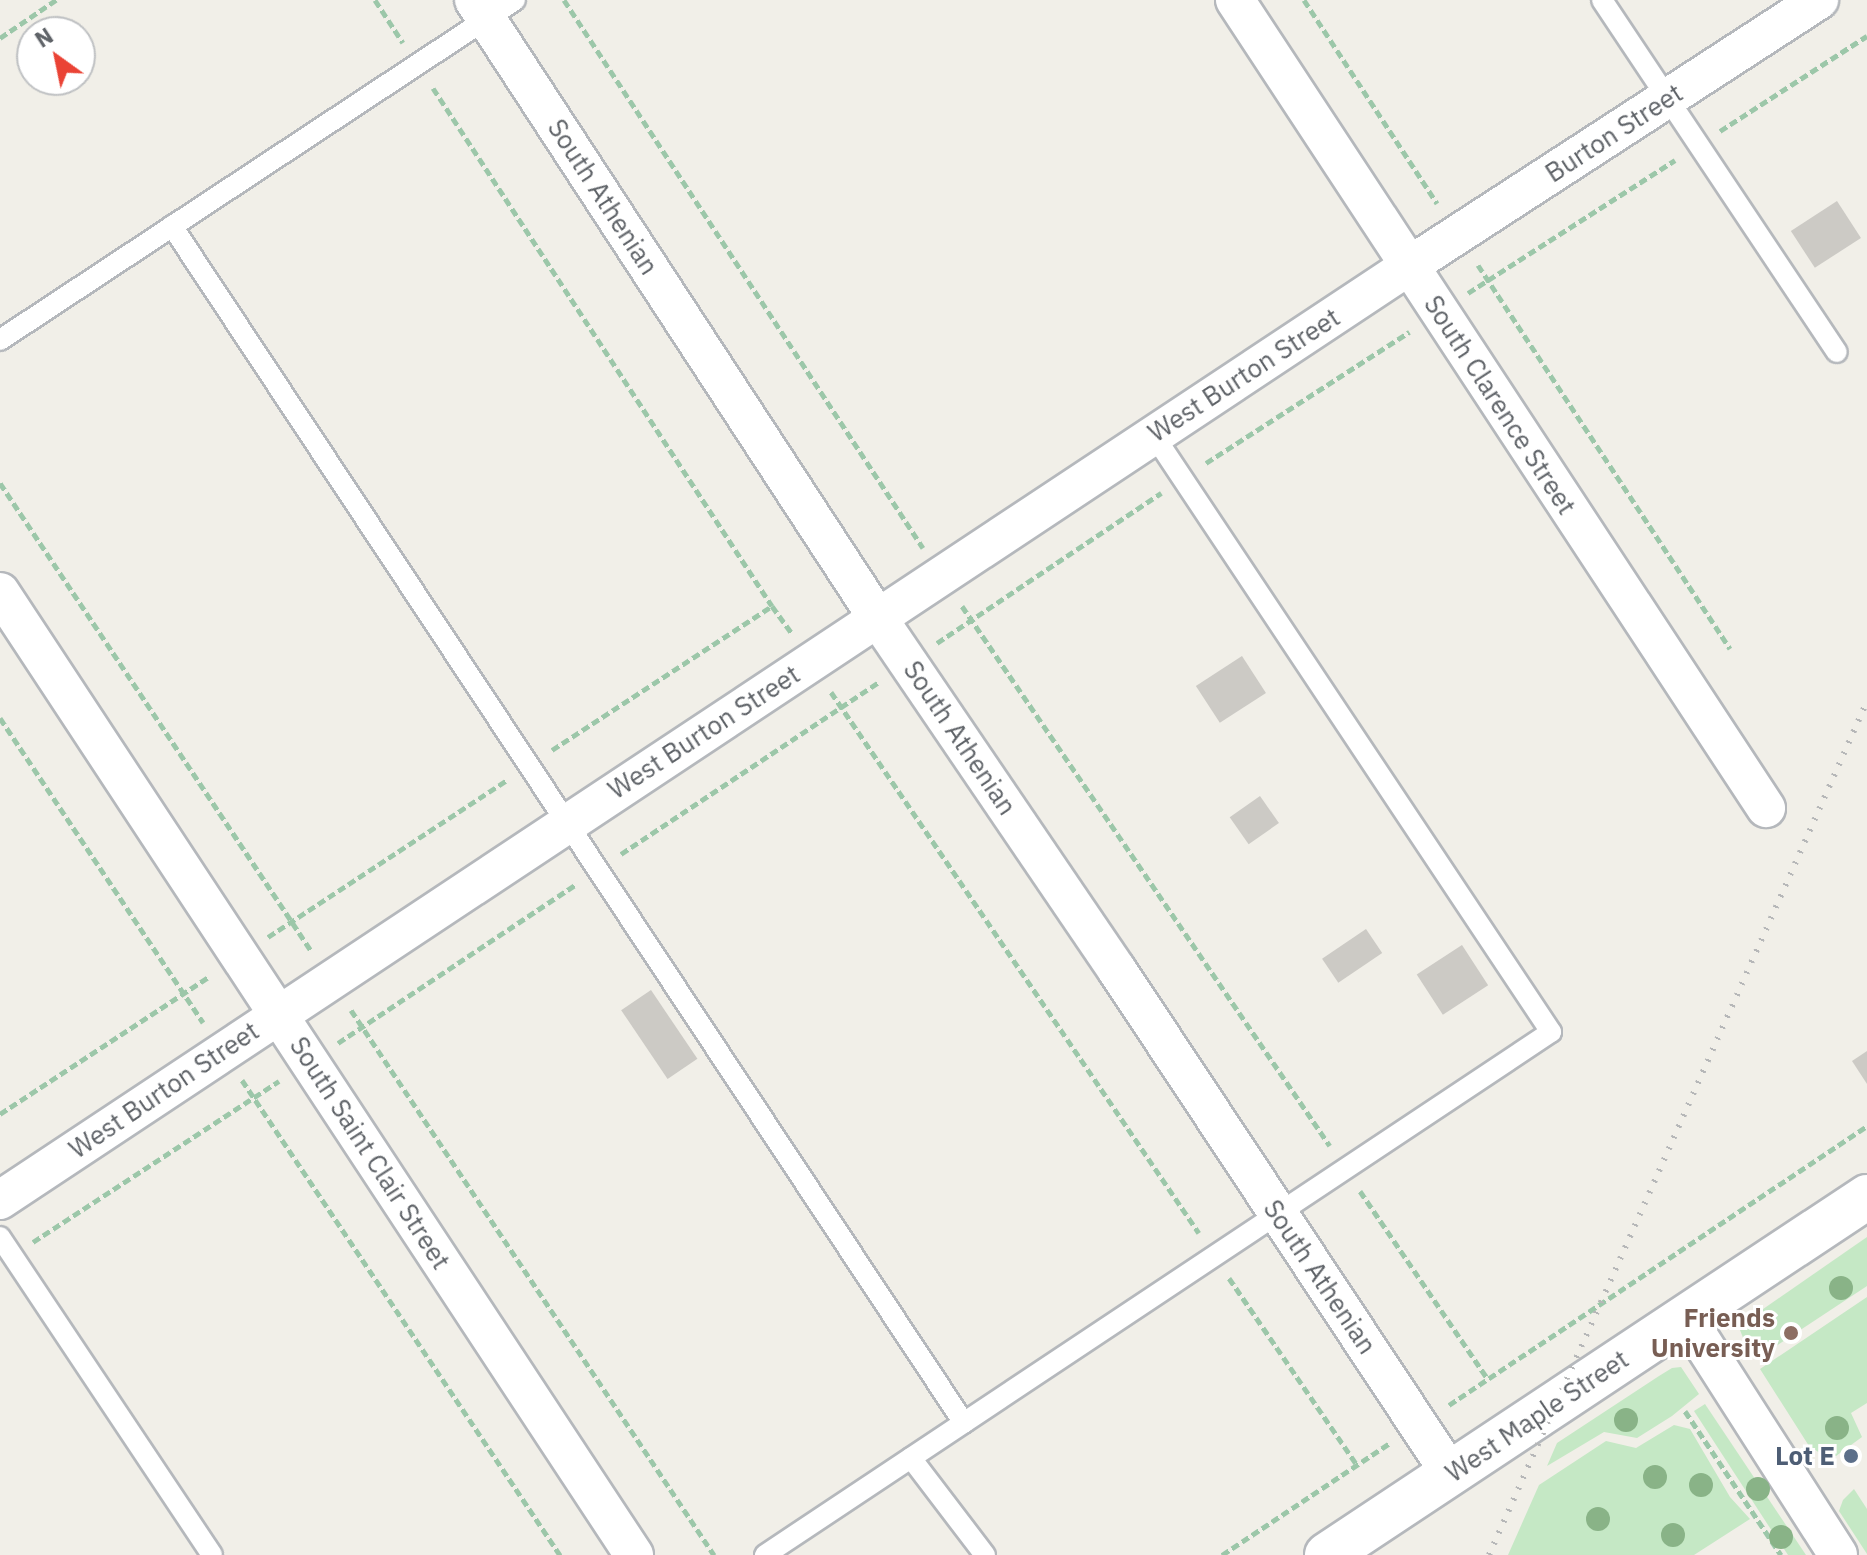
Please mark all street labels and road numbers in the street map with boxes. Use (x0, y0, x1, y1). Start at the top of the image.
street label: Burton Street (1540, 77, 1688, 189)
street label: South Athenian (541, 113, 665, 281)
street label: South Clarence Street (1418, 290, 1582, 520)
street label: West Burton Street (1142, 301, 1346, 449)
street label: South Athenian (897, 655, 1023, 821)
street label: West Burton Street (602, 658, 806, 806)
street label: West Burton Street (63, 1015, 265, 1165)
street label: South Saint Clair Street (283, 1031, 457, 1275)
street label: South Athenian (1257, 1194, 1383, 1360)
street label: West Maple Street (1440, 1343, 1634, 1489)

